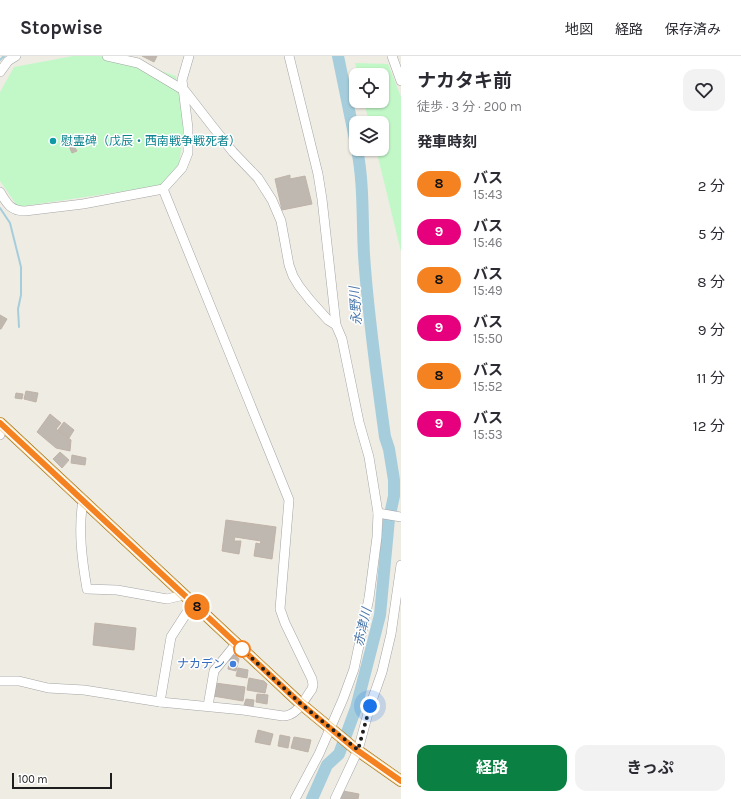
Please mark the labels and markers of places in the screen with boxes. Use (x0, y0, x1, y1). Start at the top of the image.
place label: 慰霊碑（戊辰・西南戦争戦死者） (61, 134, 241, 148)
marker: 慰霊碑（戊辰・西南戦争戦死者） (48, 136, 58, 146)
unlabelled marker (233, 640, 251, 658)
place label: ナカデン (177, 657, 225, 671)
marker: ナカデン (228, 659, 238, 669)

